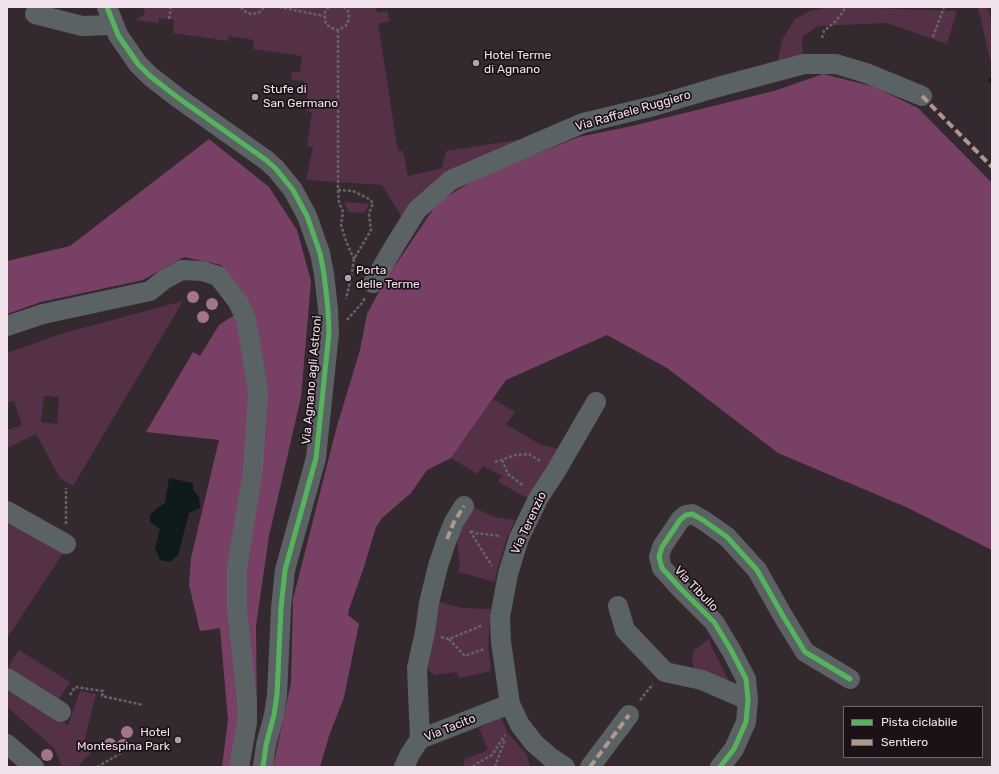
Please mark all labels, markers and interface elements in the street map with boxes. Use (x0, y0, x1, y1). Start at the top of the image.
place label: Hotel Terme di Agnano (484, 49, 551, 77)
marker: Hotel Terme di Agnano (471, 58, 481, 68)
place label: Stufe di San Germano (263, 83, 338, 111)
street label: Via Raffaele Ruggiero (574, 88, 692, 134)
marker: Stufe di San Germano (250, 92, 260, 102)
place label: Porta delle Terme (356, 264, 420, 292)
marker: Porta delle Terme (343, 273, 353, 283)
street label: Via Agnano agli Astroni (299, 315, 325, 445)
street label: Via Terenzio (508, 490, 550, 556)
street label: Via Tibullo (671, 563, 721, 615)
legend (843, 706, 983, 758)
street label: Via Tacito (422, 711, 478, 745)
text: Pista ciclabile (881, 715, 957, 729)
place label: Hotel Montespina Park (77, 726, 170, 754)
marker: Hotel Montespina Park (173, 735, 183, 745)
text: Sentiero (881, 735, 928, 749)

